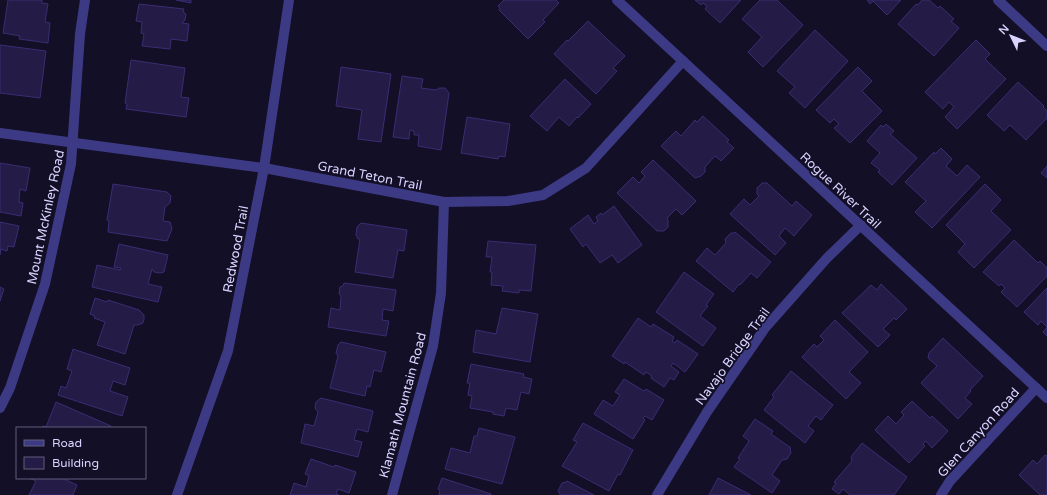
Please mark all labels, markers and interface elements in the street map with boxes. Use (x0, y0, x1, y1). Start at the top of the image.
north arrow (991, 16, 1031, 56)
text: N (996, 22, 1012, 37)
street label: Mount McKinley Road (24, 149, 68, 286)
street label: Rogue River Trail (796, 149, 884, 232)
street label: Grand Teton Trail (316, 158, 423, 194)
street label: Redwood Trail (220, 204, 252, 294)
street label: Navajo Bridge Trail (692, 305, 774, 408)
street label: Klamath Mountain Road (376, 331, 430, 480)
street label: Glen Canyon Road (934, 385, 1023, 481)
legend (16, 427, 146, 479)
text: Road (52, 436, 82, 450)
text: Building (52, 456, 99, 470)

